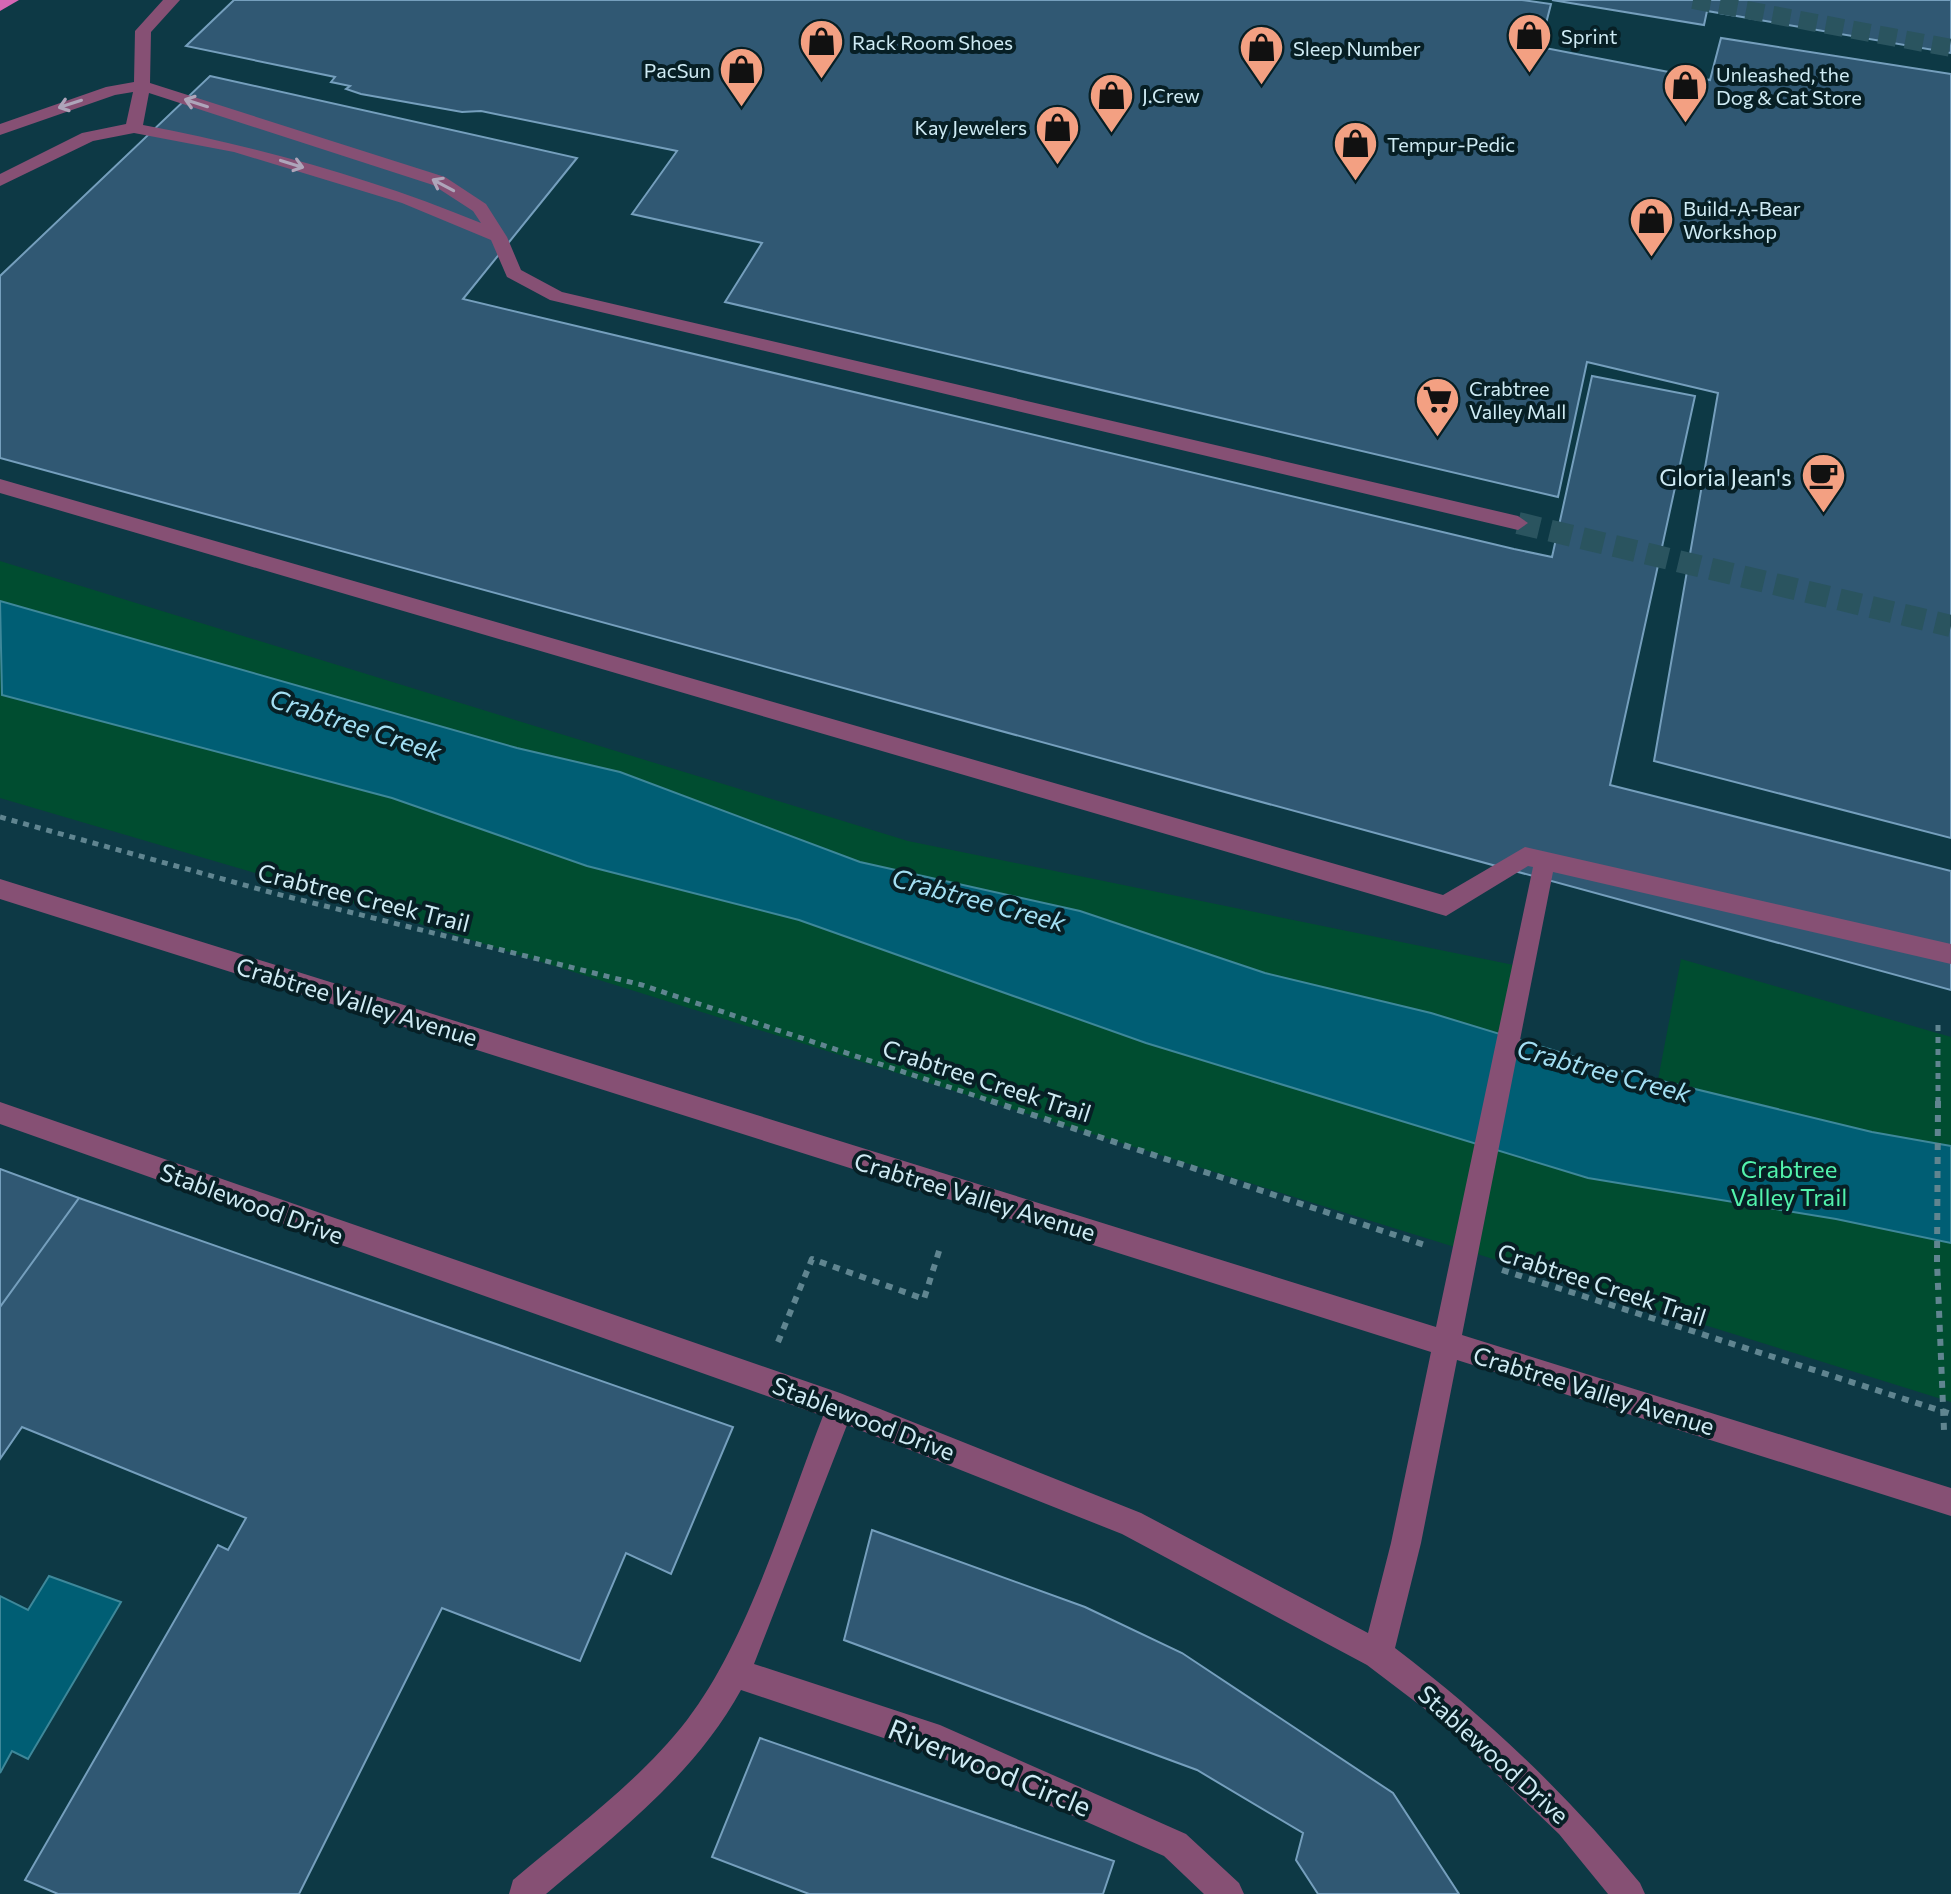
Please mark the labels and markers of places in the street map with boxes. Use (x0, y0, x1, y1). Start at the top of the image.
shop icon: Sprint (1506, 12, 1554, 75)
shop icon: Rack Room Shoes (797, 18, 845, 81)
shop icon: Sleep Number (1238, 24, 1286, 87)
place label: Sprint (1561, 24, 1617, 48)
place label: Rack Room Shoes (852, 30, 1013, 54)
place label: Sleep Number (1293, 36, 1421, 60)
shop icon: PacSun (718, 46, 766, 109)
place label: PacSun (644, 58, 711, 82)
shop icon: Unleashed, the Dog & Cat Store (1661, 62, 1709, 125)
place label: Unleashed, the Dog & Cat Store (1716, 62, 1862, 109)
shop icon: J.Crew (1087, 71, 1135, 134)
place label: J.Crew (1142, 83, 1200, 107)
shop icon: Kay Jewelers (1034, 103, 1082, 166)
place label: Kay Jewelers (914, 115, 1027, 139)
shop icon: Tempur-Pedic (1332, 120, 1380, 183)
place label: Tempur-Pedic (1387, 132, 1515, 156)
shop icon: Build-A-Bear Workshop (1628, 195, 1676, 258)
place label: Build-A-Bear Workshop (1683, 196, 1801, 243)
supermarket icon: Crabtree Valley Mall (1414, 376, 1462, 439)
place label: Crabtree Valley Mall (1469, 376, 1566, 423)
cafe icon: Gloria Jean's (1799, 452, 1847, 515)
place label: Gloria Jean's (1659, 462, 1792, 491)

